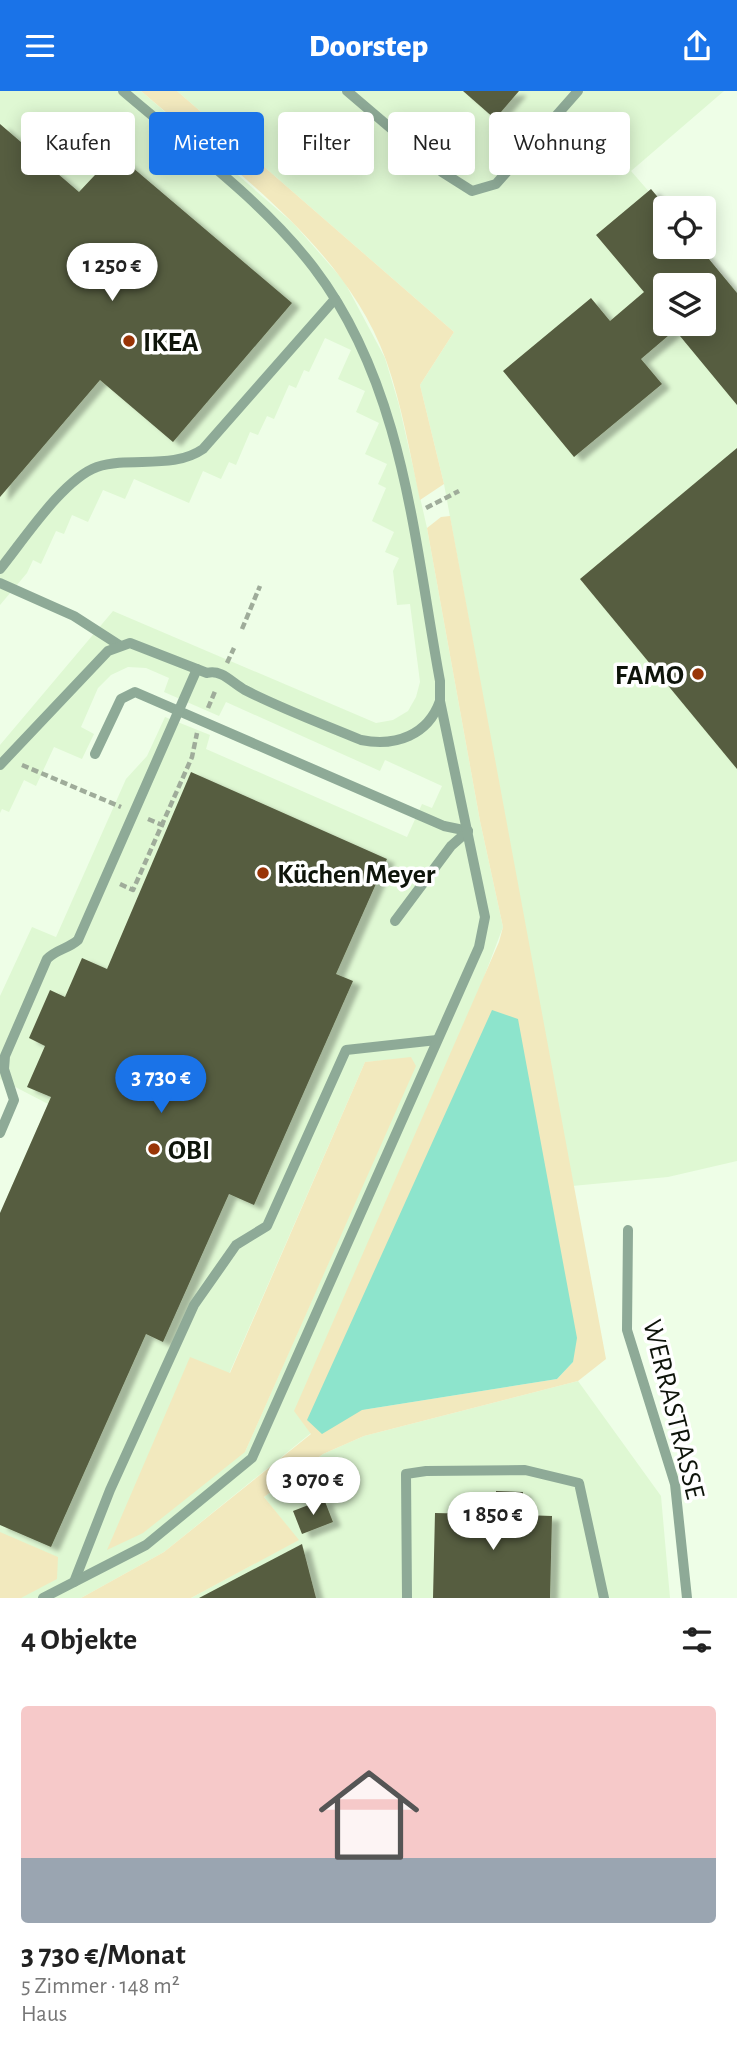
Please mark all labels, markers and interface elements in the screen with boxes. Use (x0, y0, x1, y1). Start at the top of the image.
icon: menu (21, 27, 59, 65)
icon: share (678, 27, 716, 65)
text: Doorstep (309, 30, 428, 62)
chip: Kaufen (21, 112, 135, 175)
chip: Mieten (149, 112, 264, 175)
chip: Filter (278, 112, 374, 175)
chip: Neu (388, 112, 475, 175)
chip: Wohnung (489, 112, 630, 175)
map controls (653, 196, 716, 336)
button: locate (653, 196, 716, 259)
pin: 1 250 € (47, 243, 177, 303)
text: 1 250 € (83, 254, 141, 277)
button: layers (653, 273, 716, 336)
place label: IKEA (143, 329, 199, 357)
marker: IKEA (121, 333, 137, 349)
place label: FAMO (615, 662, 684, 690)
marker: FAMO (690, 666, 706, 682)
place label: Küchen Meyer (277, 861, 436, 889)
marker: Küchen Meyer (255, 865, 271, 881)
pin: 3 730 € (96, 1055, 226, 1115)
text: 3 730 € (131, 1066, 191, 1089)
place label: OBI (168, 1137, 210, 1165)
marker: OBI (146, 1141, 162, 1157)
street label: WERRASTRASSE (637, 1317, 709, 1502)
pin: 3 070 € (248, 1457, 378, 1517)
text: 3 070 € (282, 1468, 344, 1491)
pin: 1 850 € (428, 1493, 558, 1552)
text: 1 850 € (463, 1503, 523, 1526)
icon: filters (678, 1621, 716, 1659)
text: 4 Objekte (21, 1625, 137, 1655)
icon: home (306, 1752, 432, 1878)
text: 3 730 €/Monat (21, 1940, 186, 1970)
text: 5 Zimmer · 148 m² (21, 1975, 180, 1998)
text: Haus (21, 2003, 67, 2026)

